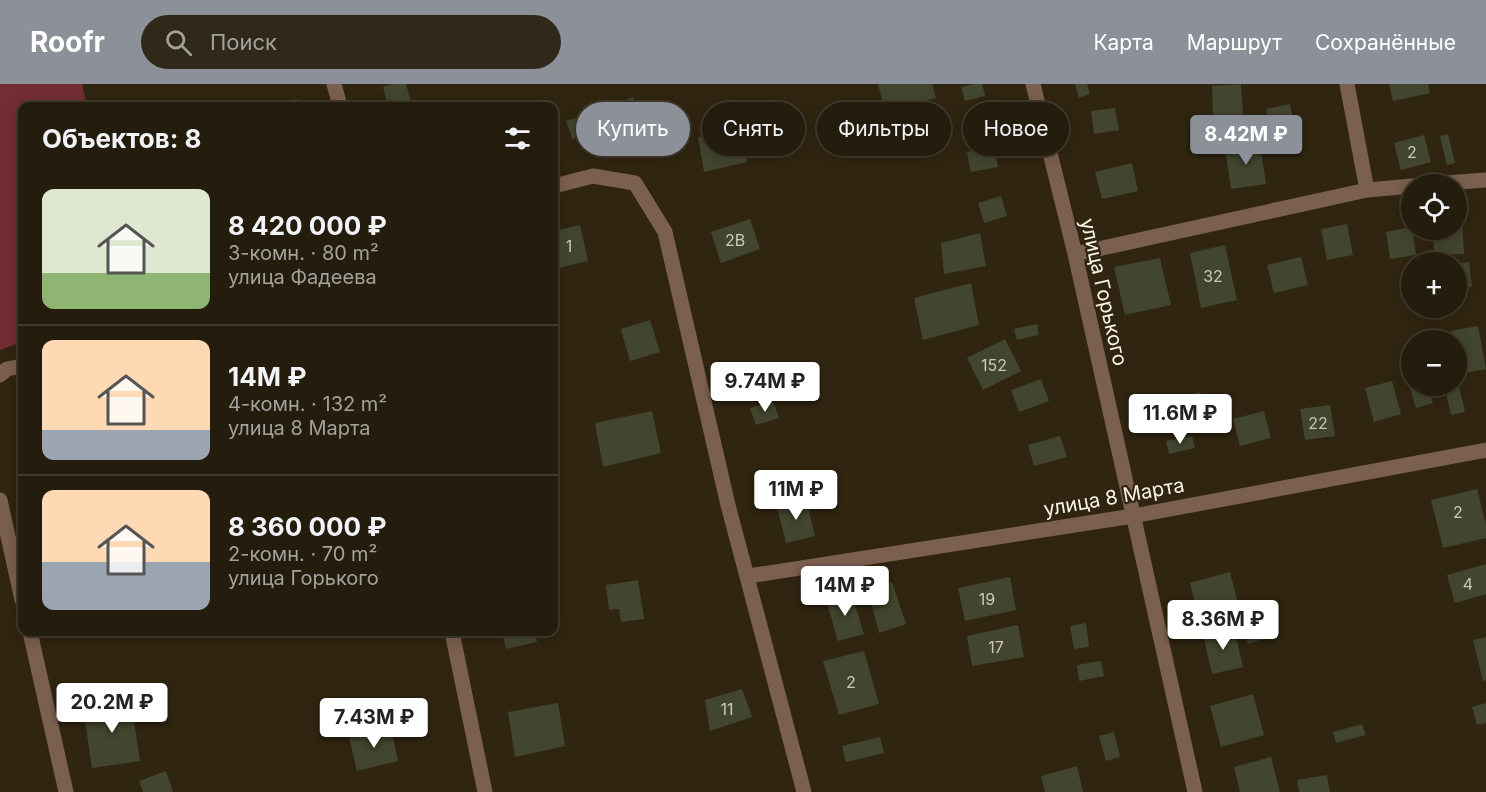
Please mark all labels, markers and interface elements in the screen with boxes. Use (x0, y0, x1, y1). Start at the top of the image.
search box (141, 15, 561, 69)
text: Roofr (30, 25, 105, 59)
icon: search (162, 26, 195, 59)
text: Поиск (210, 29, 277, 55)
text: Карта (1093, 30, 1154, 55)
text: Маршрут (1187, 30, 1282, 55)
text: Сохранённые (1315, 30, 1456, 55)
chip: Купить (576, 102, 690, 156)
chip: Снять (702, 102, 805, 156)
chip: Фильтры (817, 102, 951, 156)
chip: Новое (963, 102, 1069, 156)
pin: 8.42M ₽ (1191, 115, 1301, 166)
icon: filters (501, 122, 534, 155)
text: 8.42M ₽ (1204, 122, 1288, 146)
text: Объектов: 8 (42, 123, 202, 154)
house number: 2 (1407, 142, 1417, 162)
map controls (1401, 174, 1467, 396)
button: locate (1401, 174, 1467, 240)
text: 8 420 000 ₽ (228, 210, 387, 241)
icon: home (90, 213, 162, 285)
street label: улица Горького (1075, 216, 1133, 368)
house number: 2В (725, 230, 745, 250)
house number: 1 (566, 236, 572, 256)
text: 3-комн. · 80 m² (228, 241, 379, 265)
button: + (1401, 252, 1467, 318)
text: улица Фадеева (228, 265, 377, 289)
house number: 32 (1203, 266, 1223, 286)
button: − (1401, 330, 1467, 396)
house number: 152 (981, 355, 1007, 375)
text: 14M ₽ (228, 361, 306, 392)
pin: 9.74M ₽ (710, 362, 820, 413)
icon: home (90, 364, 162, 436)
text: 9.74M ₽ (725, 369, 805, 393)
text: 4-комн. · 132 m² (228, 392, 387, 416)
pin: 11.6M ₽ (1125, 394, 1235, 445)
text: 11.6M ₽ (1143, 401, 1217, 425)
house number: 22 (1308, 413, 1328, 433)
text: улица 8 Марта (228, 416, 371, 440)
pin: 11M ₽ (754, 470, 838, 521)
street label: улица 8 Марта (1042, 473, 1186, 521)
text: 11M ₽ (768, 477, 824, 501)
house number: 2 (1453, 502, 1463, 522)
text: 8 360 000 ₽ (228, 511, 386, 542)
icon: home (90, 514, 162, 586)
text: 2-комн. · 70 m² (228, 542, 377, 566)
text: улица Горького (228, 566, 379, 590)
pin: 14M ₽ (803, 566, 887, 617)
text: 14M ₽ (815, 573, 875, 597)
house number: 4 (1463, 574, 1473, 594)
house number: 19 (979, 589, 995, 609)
pin: 8.36M ₽ (1168, 600, 1278, 651)
text: 8.36M ₽ (1182, 607, 1264, 631)
house number: 17 (988, 637, 1004, 657)
house number: 2 (846, 672, 856, 692)
pin: 20.2M ₽ (57, 683, 167, 734)
text: 20.2M ₽ (71, 690, 153, 714)
pin: 7.43M ₽ (319, 698, 429, 749)
house number: 11 (720, 699, 734, 719)
text: 7.43M ₽ (334, 705, 414, 729)

